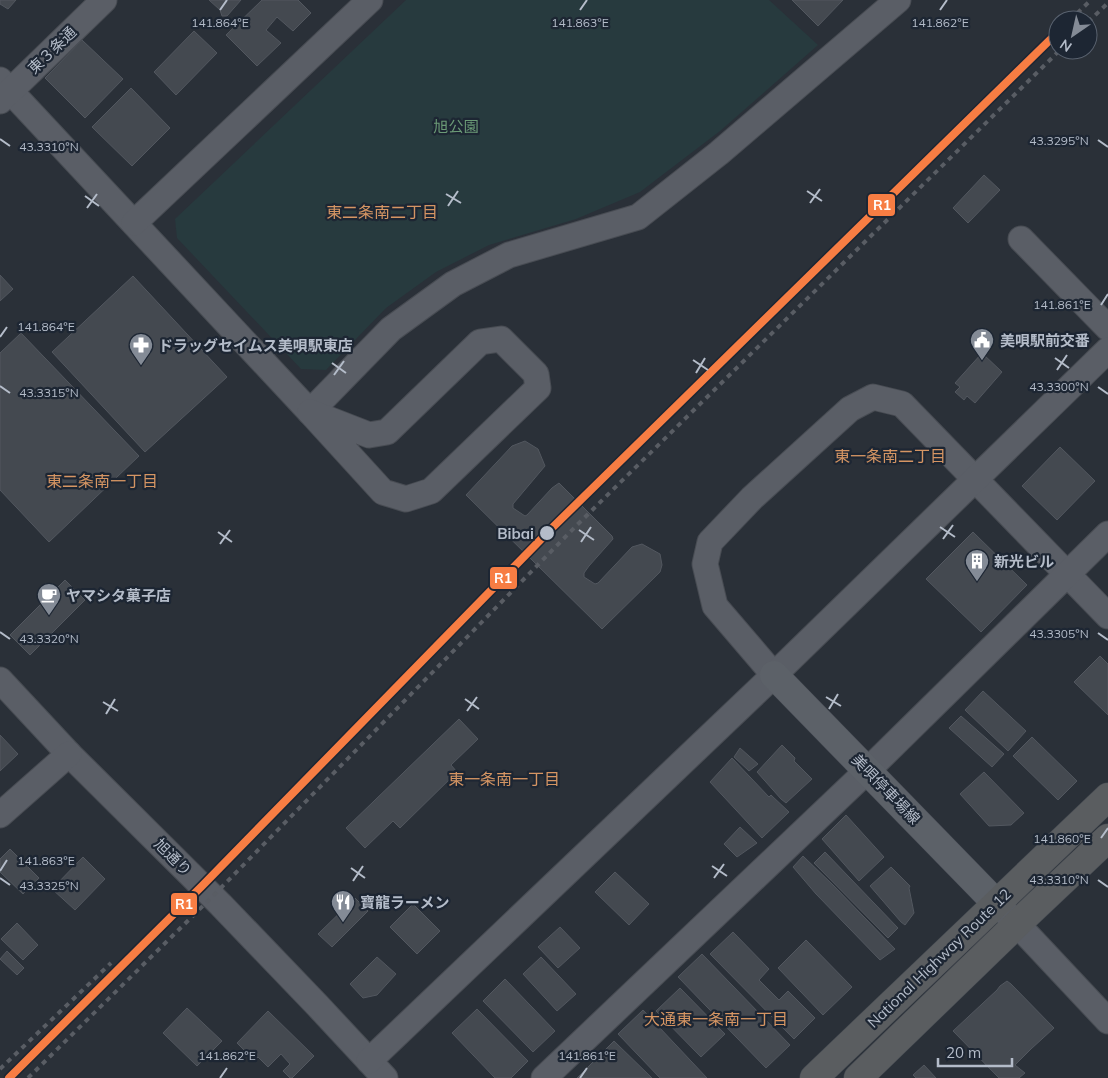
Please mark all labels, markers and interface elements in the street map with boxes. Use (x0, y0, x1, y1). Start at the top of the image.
north arrow (1048, 10, 1098, 60)
text: 141.864°E (191, 15, 249, 30)
text: 141.863°E (551, 15, 609, 30)
text: 141.862°E (911, 15, 969, 30)
street label: 東３条通 (24, 22, 80, 78)
text: N (1056, 35, 1075, 56)
park label: 旭公園 (433, 117, 479, 136)
text: 43.3295°N (1029, 133, 1089, 148)
text: 43.3310°N (19, 139, 79, 154)
line badge: R1 (867, 193, 896, 217)
text: R1 (873, 196, 891, 214)
district label: 東二条南二丁目 (326, 202, 438, 222)
text: 141.861°E (1033, 297, 1091, 312)
text: 141.864°E (17, 319, 75, 334)
public building icon: 美唄駅前交番 (969, 327, 995, 361)
place label: 美唄駅前交番 (1000, 331, 1090, 350)
pharmacy icon: ドラッグセイムス美唄駅東店 (128, 332, 154, 366)
place label: ドラッグセイムス美唄駅東店 (158, 336, 353, 355)
text: 43.3300°N (1029, 379, 1089, 394)
text: 43.3315°N (19, 385, 79, 400)
district label: 東一条南二丁目 (834, 446, 946, 466)
district label: 東二条南一丁目 (46, 471, 158, 491)
place label: Bibai (497, 524, 534, 543)
marker: Bibai (538, 524, 556, 542)
building icon: 新光ビル (964, 548, 990, 582)
place label: 新光ビル (994, 552, 1054, 571)
line badge: R1 (489, 566, 518, 590)
text: R1 (494, 569, 512, 587)
cafe icon: ヤマシタ菓子店 (36, 582, 62, 616)
place label: ヤマシタ菓子店 (66, 586, 171, 605)
text: 43.3305°N (1029, 626, 1089, 641)
text: 43.3320°N (19, 631, 79, 646)
street label: 美唄停車場線 (848, 750, 924, 828)
district label: 東一条南一丁目 (448, 769, 560, 789)
text: 141.860°E (1033, 831, 1091, 846)
street label: 旭通り (150, 834, 196, 880)
text: 141.863°E (17, 853, 75, 868)
text: 43.3310°N (1029, 872, 1089, 887)
text: 43.3325°N (19, 878, 79, 893)
street label: National Highway Route 12 (863, 884, 1015, 1032)
restaurant icon: 寶龍ラーメン (330, 889, 356, 923)
line badge: R1 (170, 892, 198, 916)
place label: 寶龍ラーメン (360, 893, 449, 912)
text: R1 (175, 895, 193, 913)
district label: 大通東一条南一丁目 (644, 1009, 788, 1029)
scale bar (938, 1036, 1012, 1068)
text: 20 m (946, 1043, 981, 1062)
text: 141.862°E (198, 1048, 256, 1063)
text: 141.861°E (558, 1048, 616, 1063)

